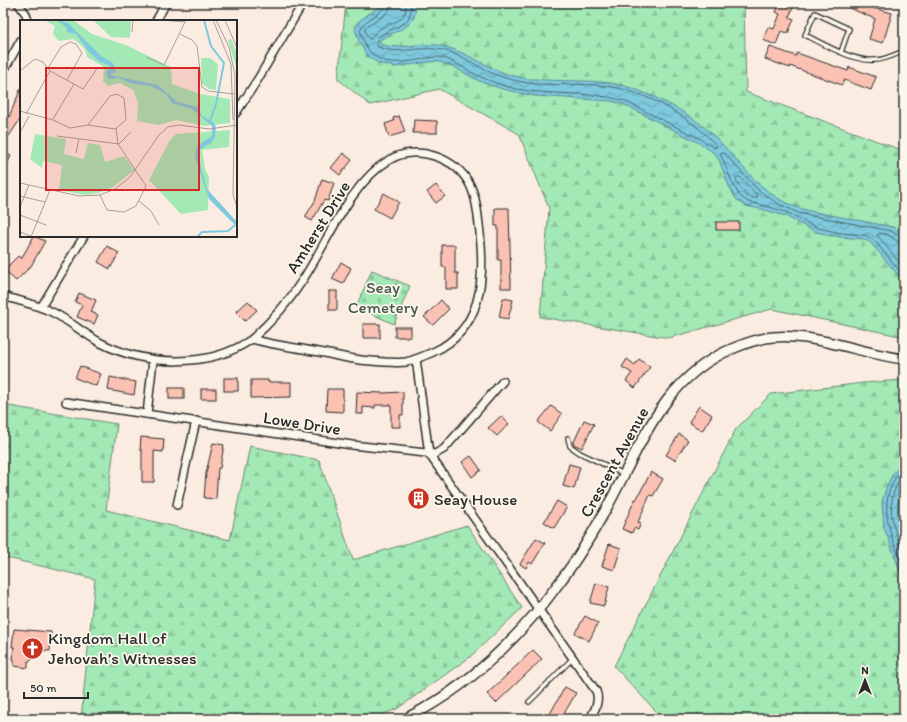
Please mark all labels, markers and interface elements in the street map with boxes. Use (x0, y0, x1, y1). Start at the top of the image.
inset map (20, 20, 237, 237)
street label: Amherst Drive (282, 177, 354, 277)
park label: Seay Cemetery (348, 277, 418, 317)
street label: Crescent Avenue (575, 403, 653, 521)
street label: Lowe Drive (262, 407, 342, 439)
building icon: Seay House (405, 486, 431, 512)
place label: Seay House (434, 489, 517, 509)
place label: Kingdom Hall of Jehovah’s Witnesses (48, 628, 197, 668)
church icon: Kingdom Hall of Jehovah’s Witnesses (19, 635, 45, 661)
north arrow (845, 660, 885, 700)
text: N (861, 664, 869, 677)
scale bar (24, 674, 88, 700)
text: 50 m (30, 681, 56, 695)

